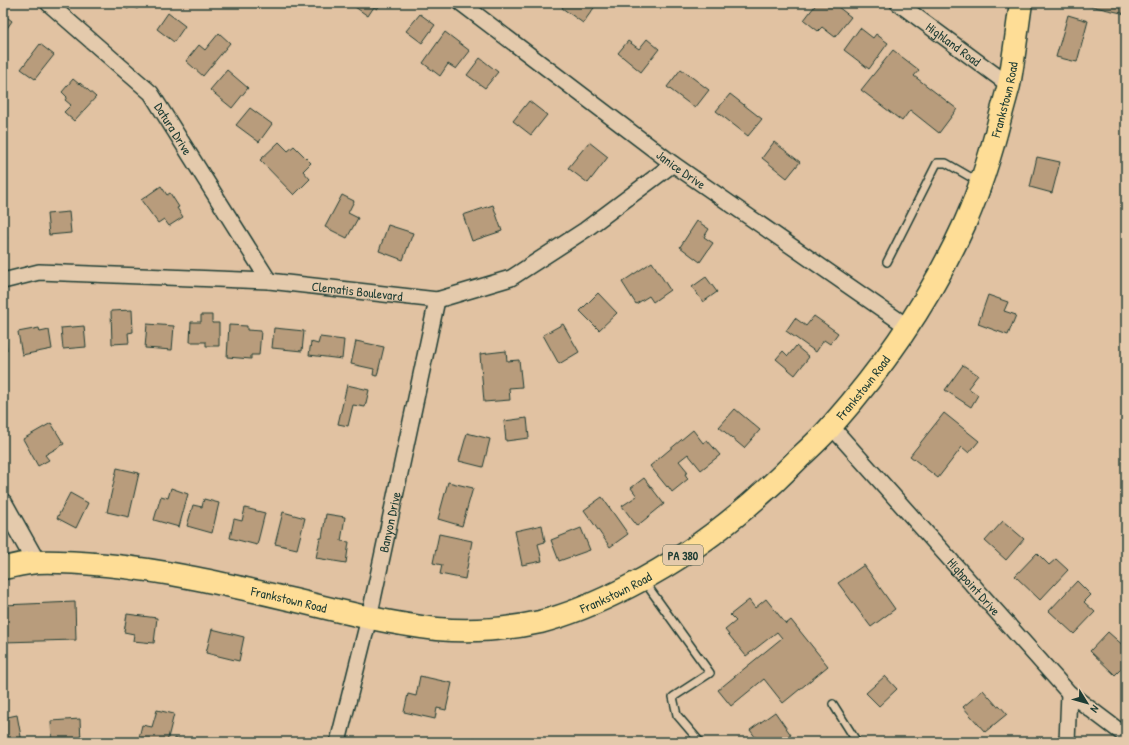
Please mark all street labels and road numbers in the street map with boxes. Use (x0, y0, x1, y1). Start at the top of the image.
street label: Highland Road (922, 18, 985, 70)
street label: Frankstown Road (986, 60, 1022, 140)
street label: Datura Drive (150, 99, 197, 158)
street label: Janice Drive (653, 146, 709, 193)
street label: Clematis Boulevard (311, 277, 404, 305)
street label: Frankstown Road (831, 352, 894, 424)
street label: Banyon Drive (374, 490, 405, 554)
road number: PA 380 (663, 545, 703, 565)
street label: Highpoint Drive (943, 554, 1005, 619)
street label: Frankstown Road (576, 567, 655, 618)
street label: Frankstown Road (248, 581, 329, 617)

